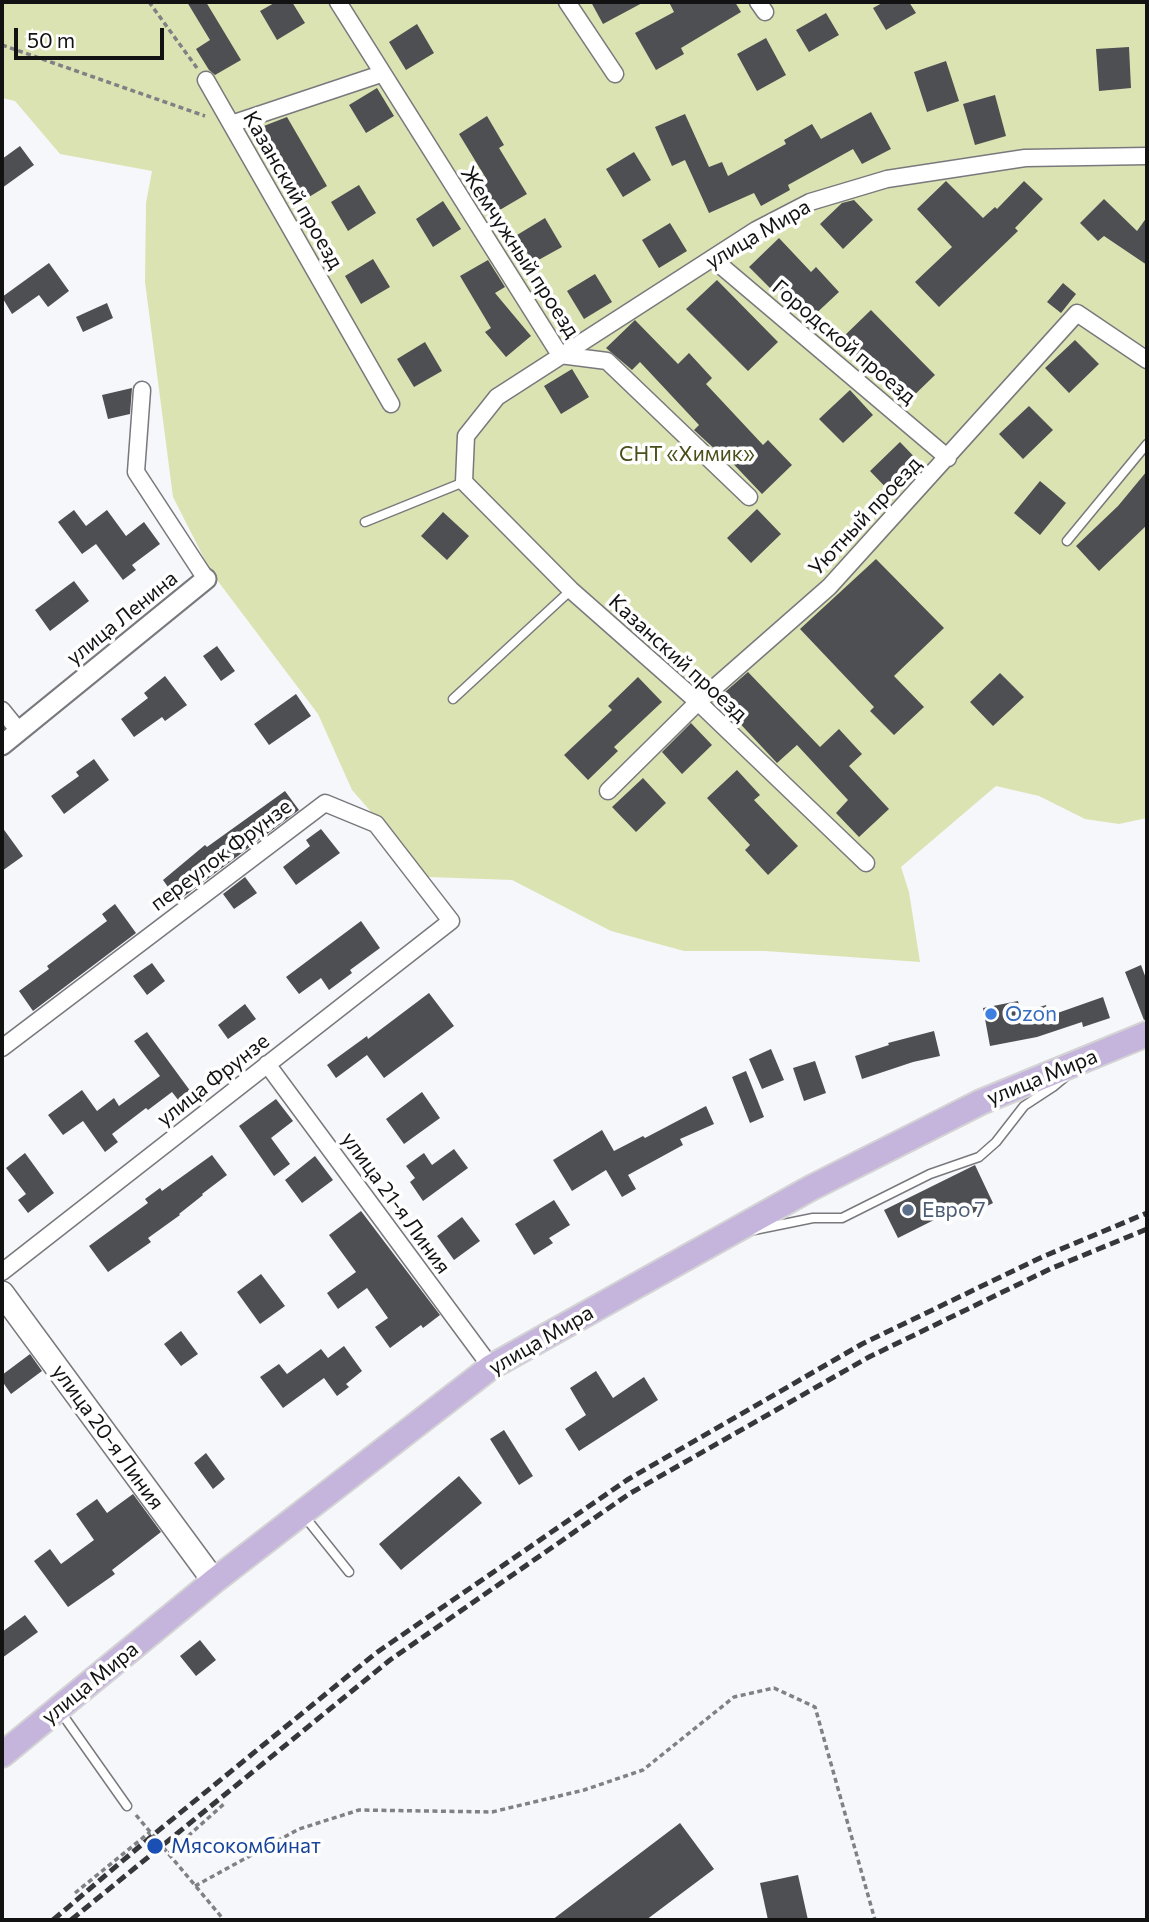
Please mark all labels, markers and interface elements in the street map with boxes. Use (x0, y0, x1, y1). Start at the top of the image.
scale bar (18, 14, 168, 58)
text: 50 m (27, 27, 75, 52)
street label: Казанский проезд (238, 107, 348, 273)
street label: Жемчужный проезд (455, 162, 585, 342)
street label: улица Мира (701, 194, 815, 274)
street label: Городской проезд (767, 275, 921, 409)
park label: СНТ «Химик» (619, 441, 755, 467)
street label: Уютный проезд (803, 451, 927, 581)
street label: улица Ленина (62, 566, 182, 670)
street label: Казанский проезд (603, 589, 753, 727)
street label: переулок Фрунзе (145, 794, 297, 916)
place label: Ozon (1005, 1001, 1057, 1027)
marker: Ozon (983, 1006, 999, 1022)
street label: улица Фрунзе (152, 1028, 274, 1132)
street label: улица Мира (983, 1043, 1101, 1111)
street label: улица 21-я Линия (336, 1127, 456, 1279)
place label: Евро 7 (922, 1197, 986, 1223)
marker: Евро 7 (900, 1202, 916, 1218)
street label: улица Мира (484, 1300, 598, 1380)
street label: улица 20-я Линия (47, 1359, 169, 1515)
street label: улица Мира (37, 1636, 143, 1730)
place label: Мясокомбинат (171, 1833, 321, 1859)
marker: Мясокомбинат (145, 1836, 165, 1856)

